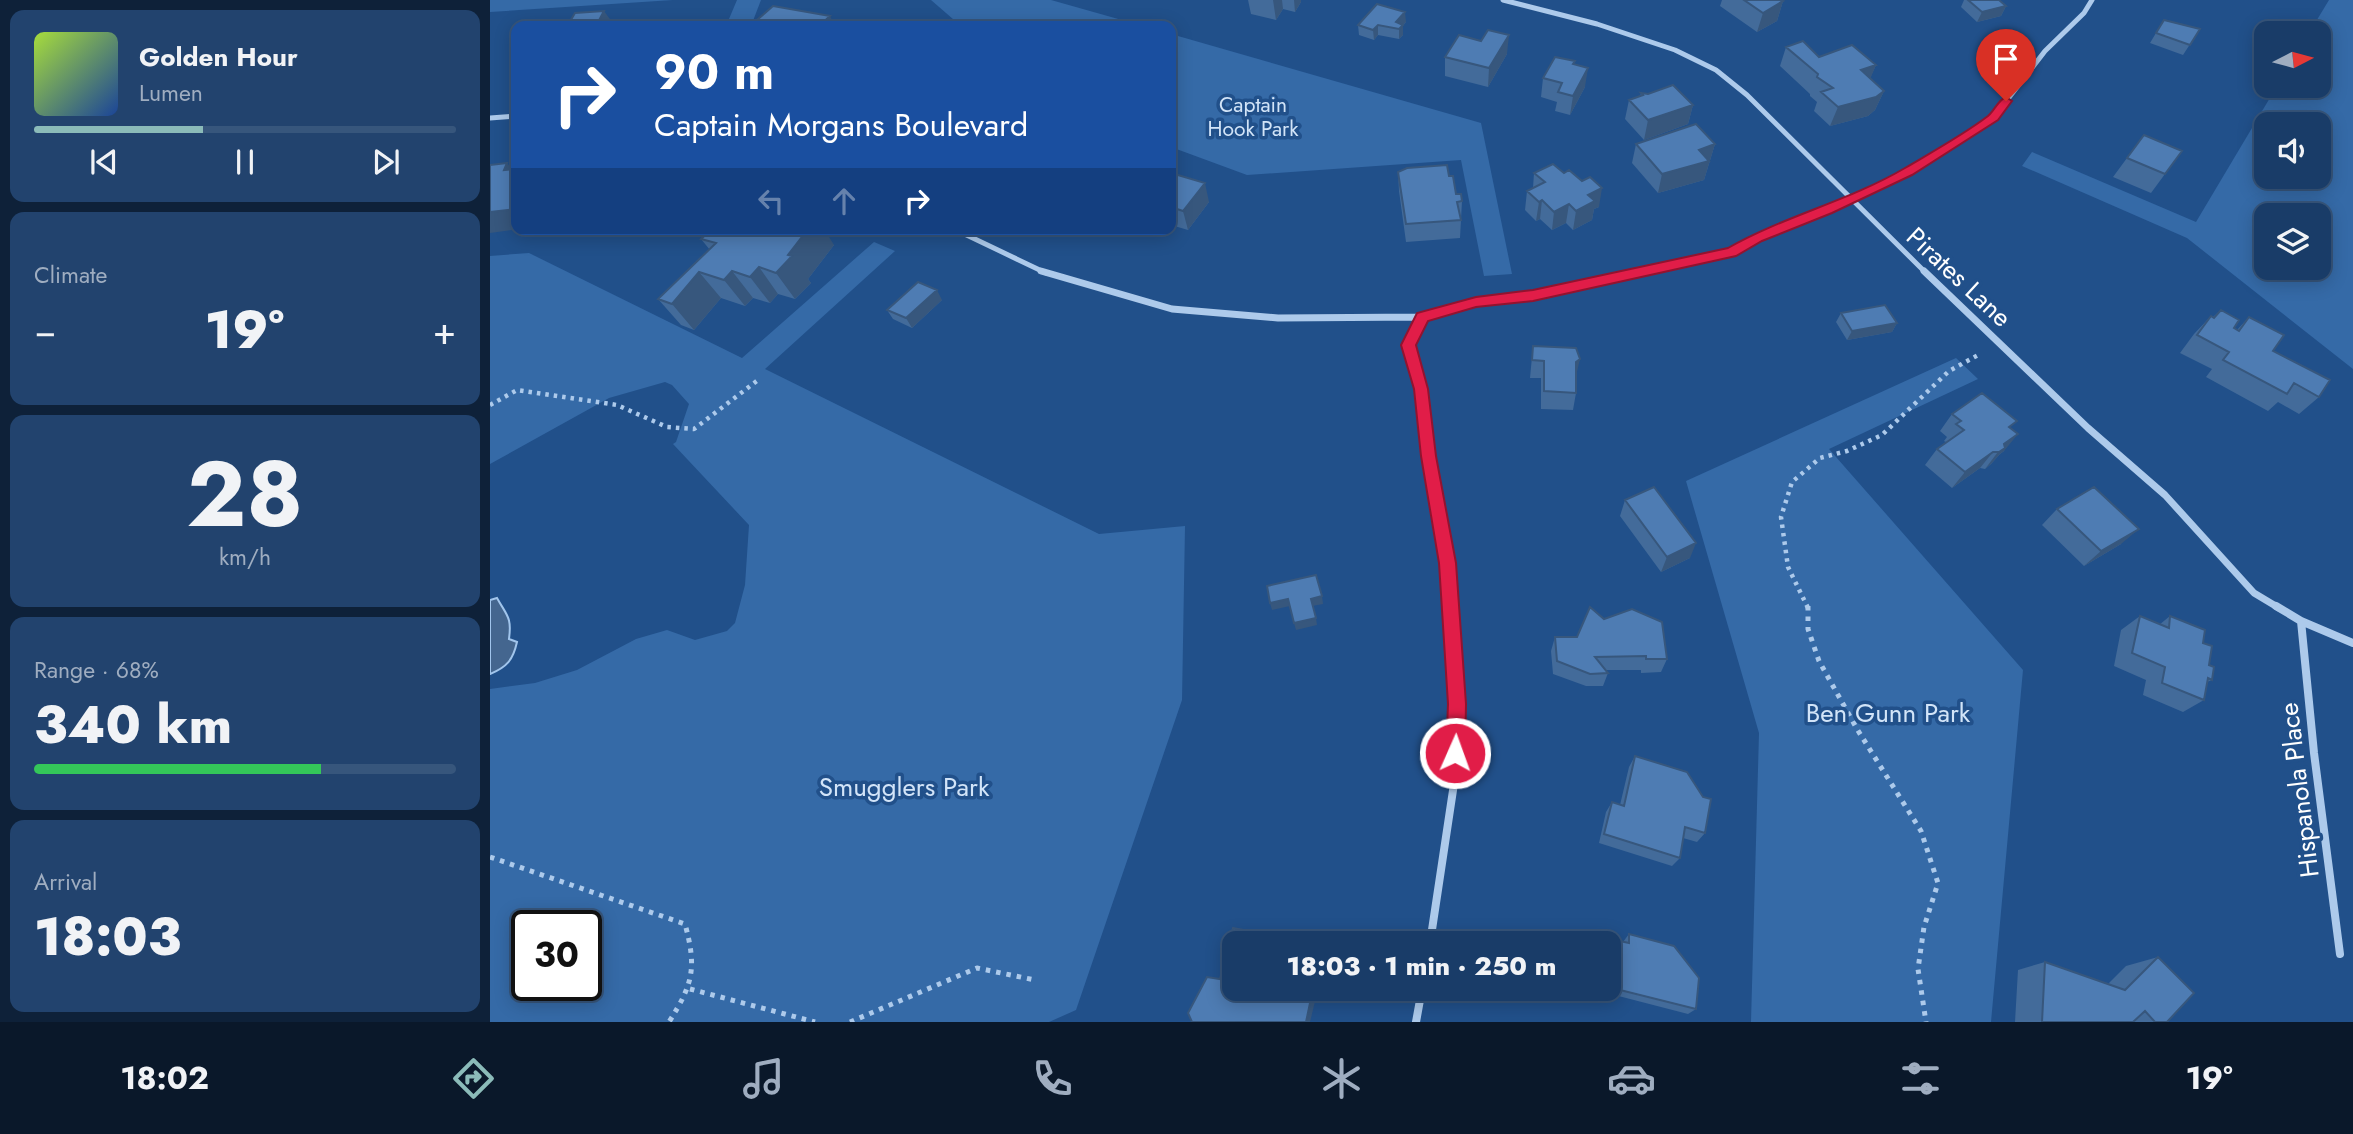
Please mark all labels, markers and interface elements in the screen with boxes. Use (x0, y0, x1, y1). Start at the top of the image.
north arrow (2254, 21, 2331, 98)
map controls (2254, 21, 2331, 280)
pin (1976, 29, 2036, 101)
text: 90 m (654, 37, 774, 107)
text: Golden Hour (139, 38, 298, 76)
icon: arrive (1987, 40, 2025, 78)
icon: right (539, 49, 630, 140)
text: Lumen (139, 76, 203, 110)
park label: Captain Hook Park (1208, 90, 1299, 144)
text: Captain Morgans Boulevard (654, 102, 1028, 148)
button: sound (2254, 112, 2331, 189)
icon: previous (85, 143, 123, 181)
icon: pause (226, 143, 264, 181)
icon: next (367, 143, 405, 181)
icon: left (752, 182, 790, 220)
icon: ahead (825, 182, 863, 220)
icon: right (898, 182, 936, 220)
button: layers (2254, 203, 2331, 280)
street label: Pirates Lane (1898, 218, 2020, 336)
text: Climate (34, 258, 107, 292)
text: 19° (205, 292, 284, 368)
text: − (34, 303, 56, 358)
text: + (433, 303, 456, 358)
text: 28 (187, 429, 303, 560)
text: km/h (219, 540, 271, 574)
text: Range · 68% (34, 653, 159, 687)
text: 340 km (34, 687, 232, 763)
park label: Ben Gunn Park (1806, 694, 1971, 732)
street label: Hispanola Place (2269, 700, 2329, 880)
position arrow (1418, 716, 1492, 790)
park label: Smugglers Park (819, 768, 990, 806)
text: Arrival (34, 865, 97, 899)
text: 18:03 (34, 899, 181, 975)
speed limit sign: 30 (511, 910, 602, 1001)
text: 18:03 · 1 min · 250 m (1287, 947, 1556, 985)
icon: directions (449, 1054, 498, 1103)
icon: music (739, 1054, 788, 1103)
icon: phone (1028, 1054, 1077, 1103)
icon: climate (1317, 1054, 1366, 1103)
icon: car (1607, 1054, 1656, 1103)
icon: filters (1896, 1054, 1945, 1103)
text: 18:02 (120, 1055, 209, 1101)
text: 19° (2186, 1055, 2233, 1101)

